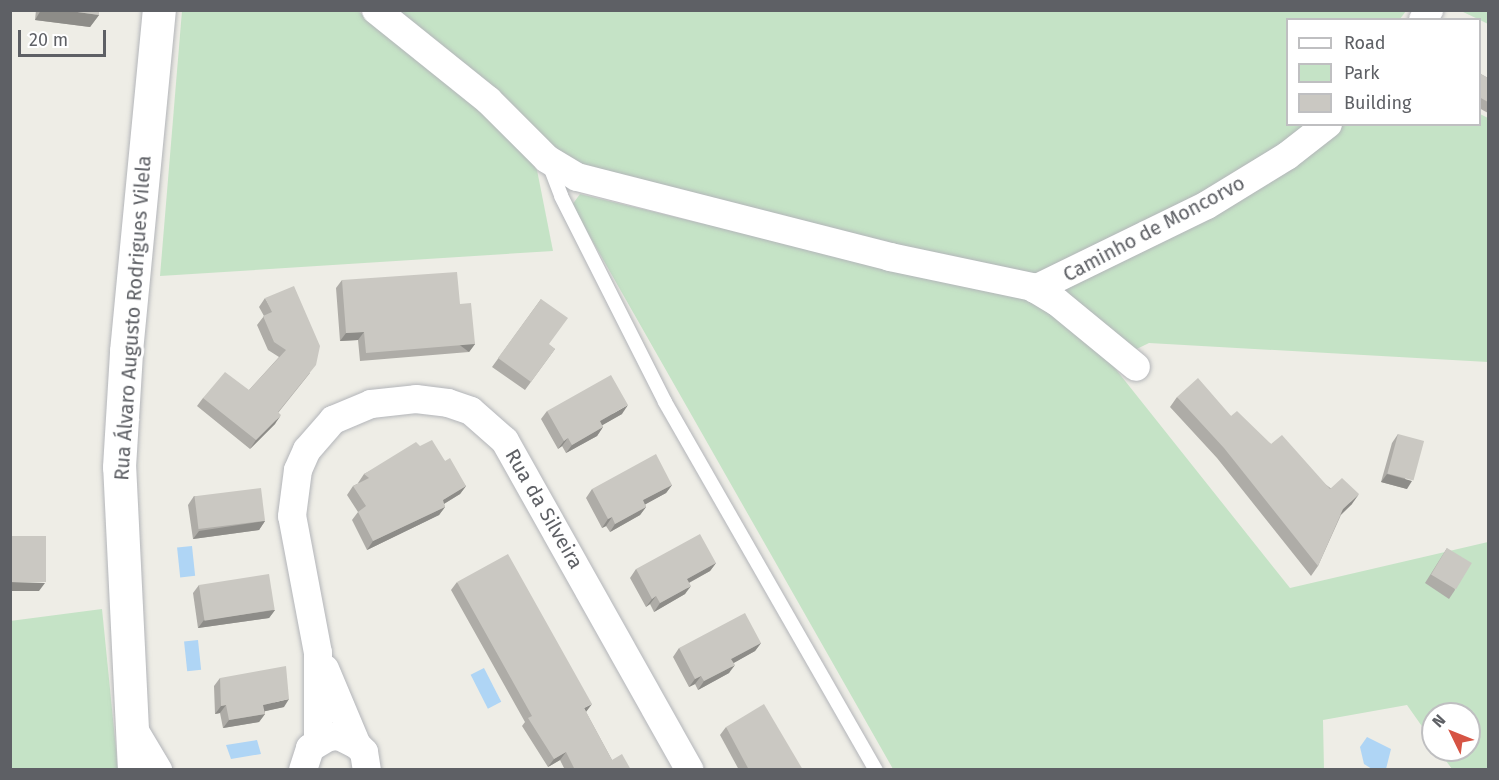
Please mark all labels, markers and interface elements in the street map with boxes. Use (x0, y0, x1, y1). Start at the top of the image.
scale bar (21, 18, 110, 56)
legend (1286, 18, 1481, 126)
text: 20 m (29, 29, 68, 51)
text: Road (1344, 32, 1386, 54)
text: Park (1344, 62, 1379, 84)
text: Building (1344, 92, 1411, 114)
street label: Rua Álvaro Augusto Rodrigues Vilela (110, 155, 156, 481)
street label: Caminho de Moncorvo (1059, 171, 1249, 287)
street label: Rua da Silveira (500, 445, 588, 573)
north arrow (1421, 702, 1481, 762)
text: N (1428, 710, 1449, 731)

